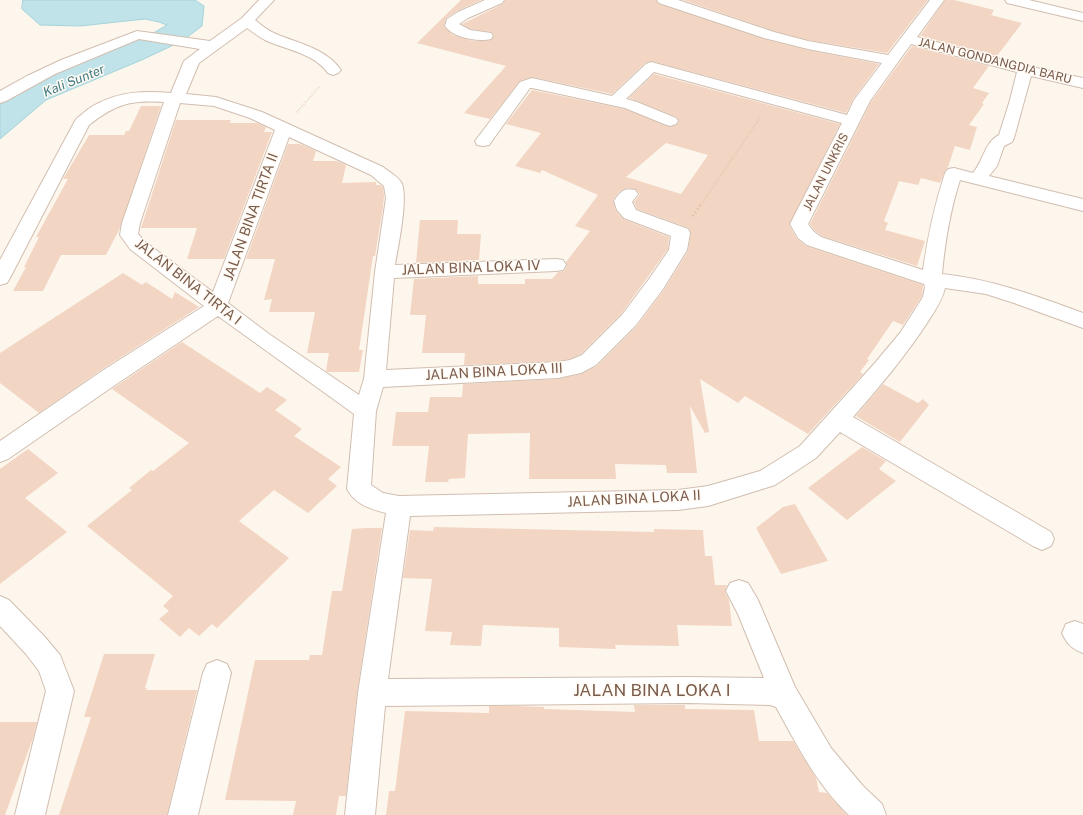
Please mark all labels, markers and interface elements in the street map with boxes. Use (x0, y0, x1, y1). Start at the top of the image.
street label: JALAN GONDANGDIA BARU (917, 35, 1073, 87)
water label: Kali Sunter (41, 62, 107, 100)
street label: JALAN UNKRIS (800, 131, 852, 213)
street label: JALAN BINA TIRTA II (220, 151, 282, 283)
street label: JALAN BINA TIRTA I (131, 235, 245, 329)
street label: JALAN BINA LOKA IV (401, 257, 541, 279)
street label: JALAN BINA LOKA III (425, 360, 563, 384)
street label: JALAN BINA LOKA II (567, 487, 701, 511)
street label: JALAN BINA LOKA I (573, 681, 731, 701)

